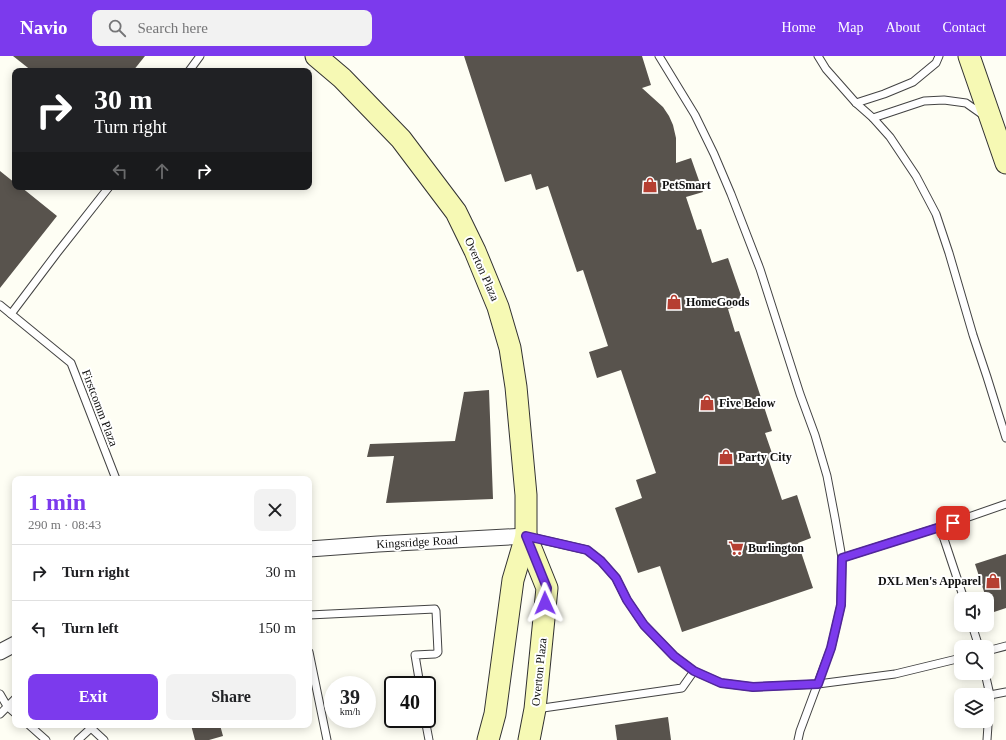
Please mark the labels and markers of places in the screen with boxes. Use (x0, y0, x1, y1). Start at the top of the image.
shop icon: PetSmart (641, 176, 659, 194)
place label: PetSmart (662, 178, 711, 192)
shop icon: HomeGoods (665, 293, 683, 311)
place label: HomeGoods (686, 295, 750, 309)
shop icon: Five Below (698, 394, 716, 412)
place label: Five Below (719, 396, 776, 410)
shop icon: Party City (717, 448, 735, 466)
place label: Party City (738, 450, 792, 464)
pin (936, 506, 970, 540)
supermarket icon: Burlington (727, 539, 745, 557)
place label: Burlington (748, 541, 804, 555)
shop icon: DXL Men's Apparel (984, 572, 1002, 590)
place label: DXL Men's Apparel (878, 574, 982, 588)

